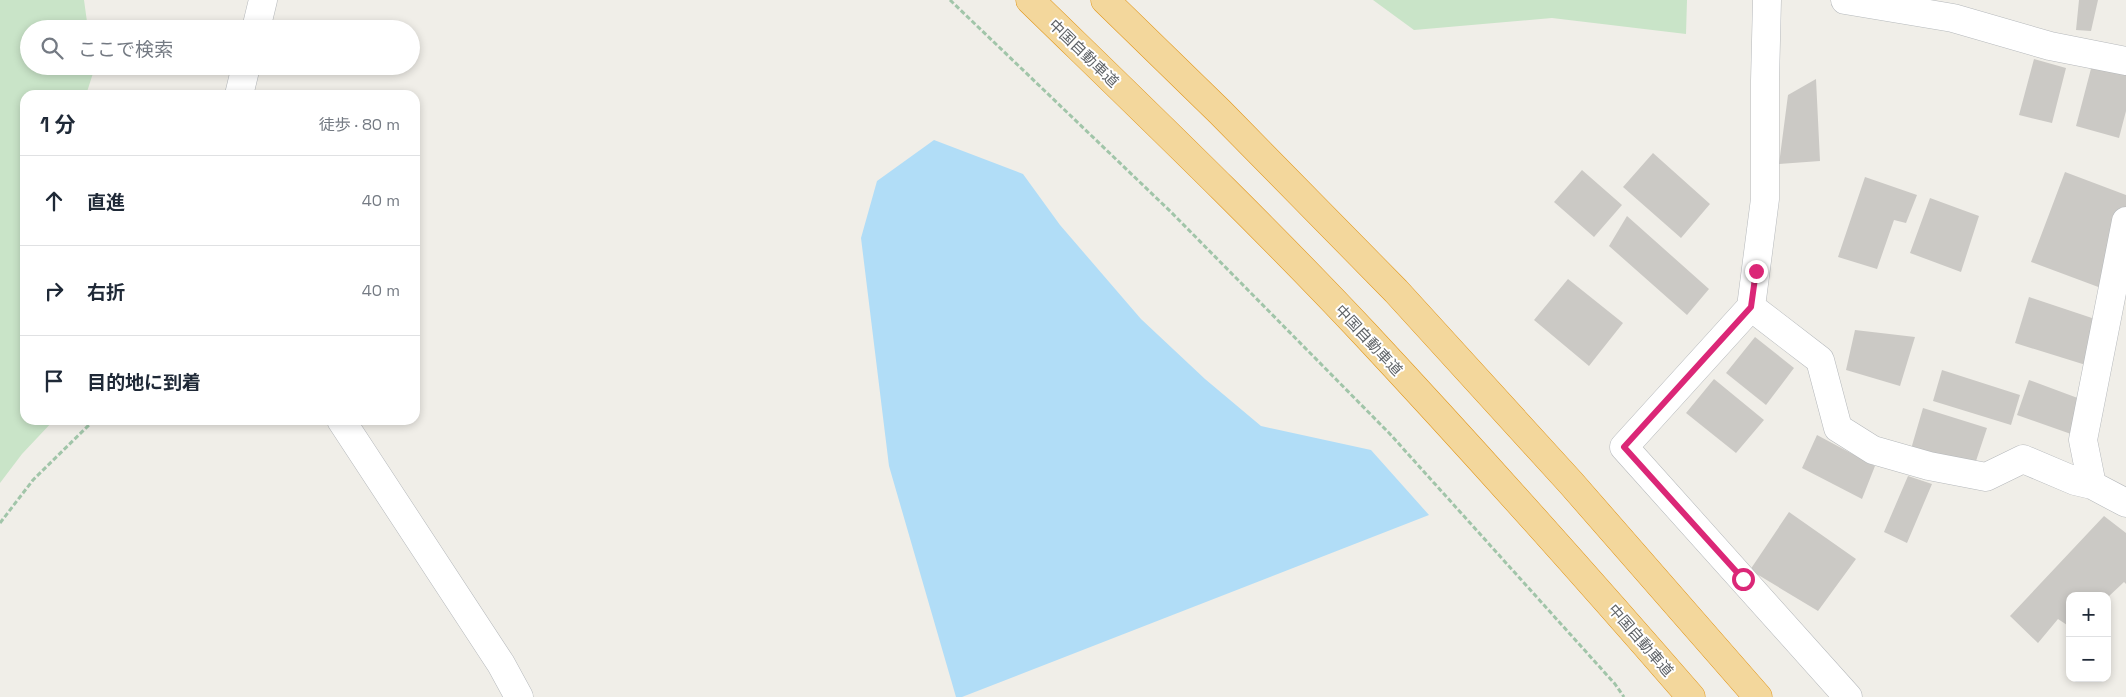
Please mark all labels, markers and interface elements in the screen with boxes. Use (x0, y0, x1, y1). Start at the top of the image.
street label: 中国自動車道 (1045, 15, 1123, 91)
search box (20, 20, 420, 75)
icon: search (38, 34, 66, 62)
text: ここで検索 (78, 37, 173, 62)
text: 1 分 (40, 111, 76, 138)
text: 徒歩 · 80 m (319, 114, 400, 135)
icon: ahead (40, 187, 68, 215)
text: 直進 (87, 190, 125, 215)
text: 40 m (362, 190, 400, 211)
route end (1745, 260, 1768, 283)
icon: right (40, 277, 68, 305)
text: 右折 (87, 280, 125, 305)
text: 40 m (362, 280, 400, 301)
street label: 中国自動車道 (1331, 301, 1407, 379)
icon: arrive (40, 367, 68, 395)
text: 目的地に到着 (87, 370, 201, 395)
route start (1732, 568, 1755, 591)
map controls (2066, 592, 2111, 682)
button: + (2066, 592, 2111, 637)
street label: 中国自動車道 (1604, 600, 1678, 680)
button: − (2066, 637, 2111, 682)

